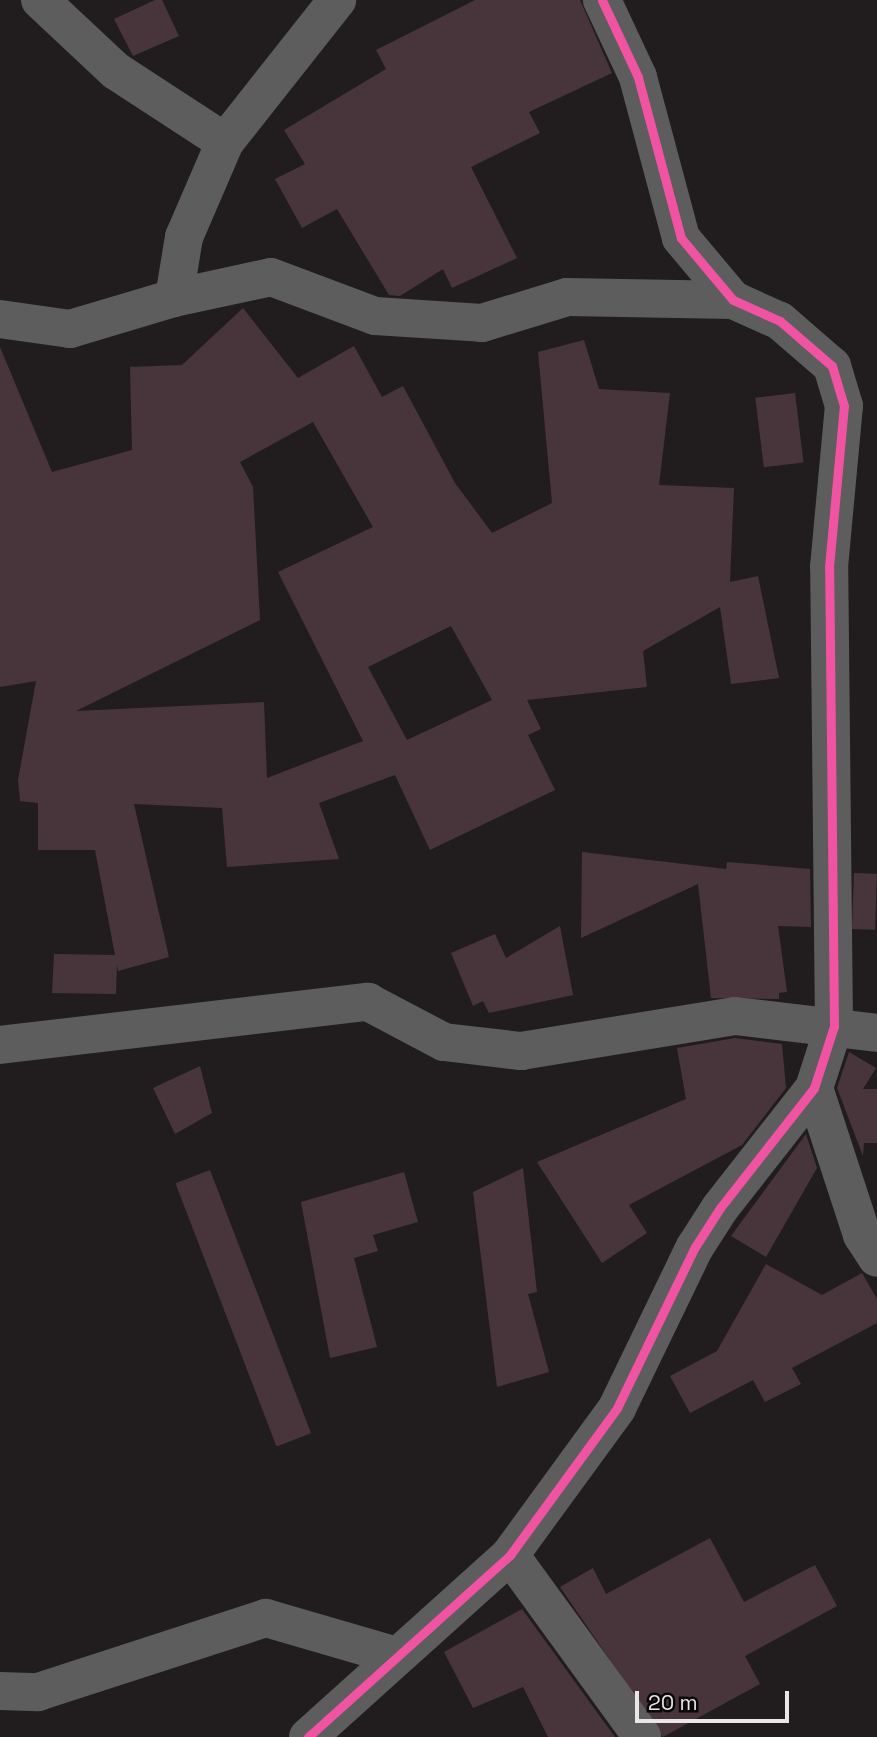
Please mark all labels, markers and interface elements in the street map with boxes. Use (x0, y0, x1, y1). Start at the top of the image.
scale bar (639, 1678, 793, 1722)
text: 20 m (648, 1689, 698, 1716)

